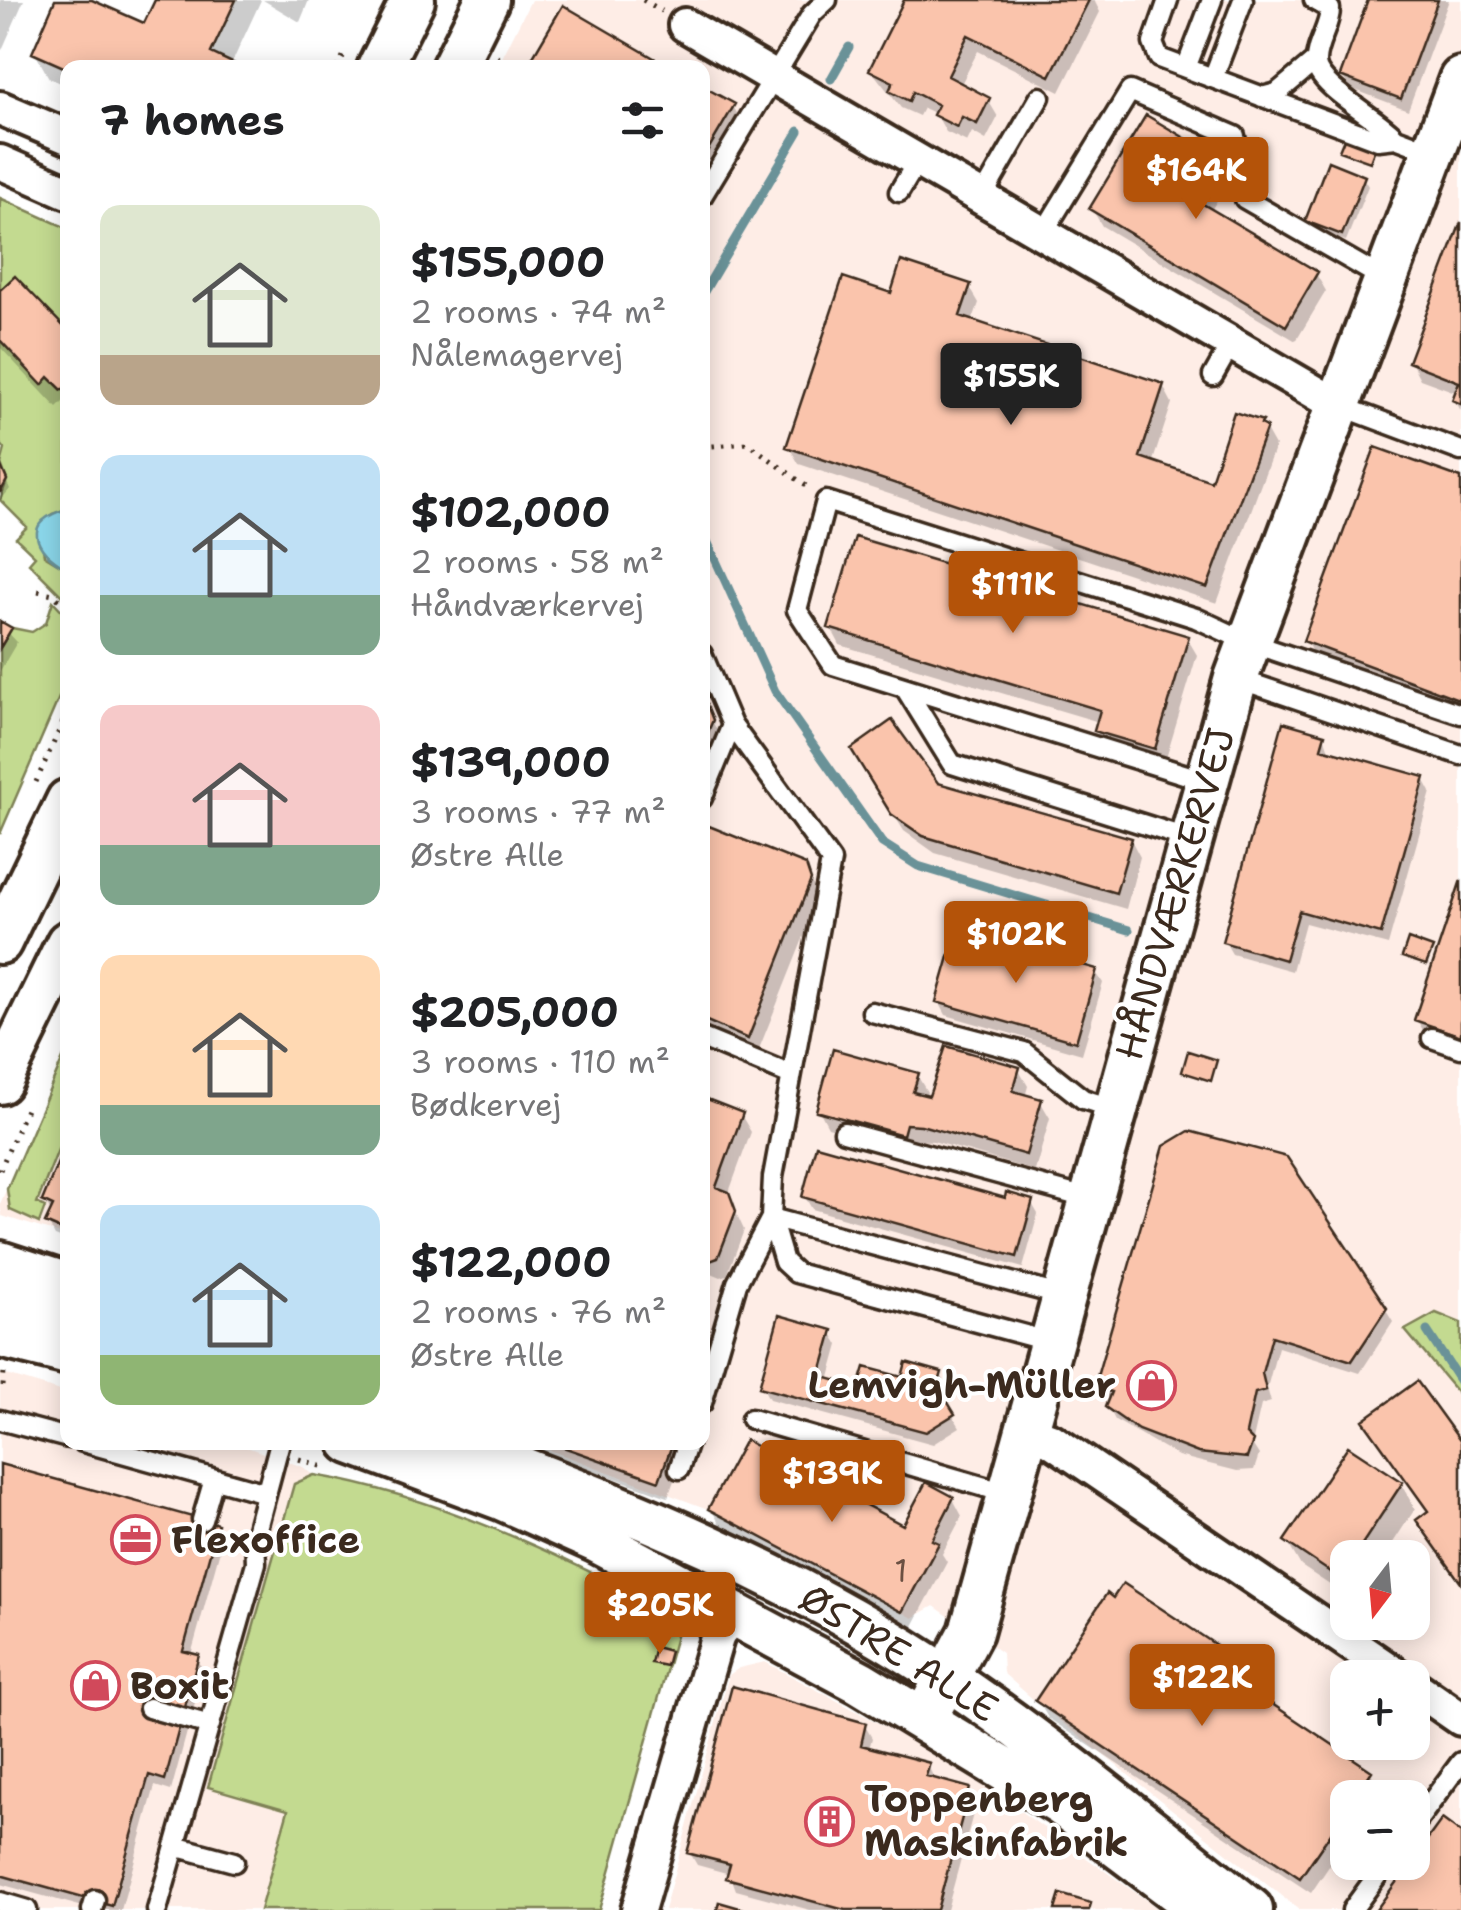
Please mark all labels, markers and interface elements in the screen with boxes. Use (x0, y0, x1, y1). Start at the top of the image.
text: 7 homes (100, 92, 285, 148)
icon: filters (615, 93, 670, 148)
pin: $164K (1126, 137, 1266, 222)
text: $164K (1145, 148, 1247, 191)
text: $155,000 (410, 234, 605, 290)
icon: home (180, 245, 300, 365)
text: 2 rooms · 74 m² (410, 290, 666, 333)
text: Nålemagervej (410, 333, 623, 376)
pin: $155K (941, 343, 1081, 428)
text: $155K (963, 354, 1059, 397)
text: $102,000 (410, 484, 611, 540)
icon: home (180, 495, 300, 615)
text: 2 rooms · 58 m² (410, 540, 664, 583)
pin: $111K (943, 551, 1083, 636)
text: $111K (971, 562, 1055, 605)
text: Håndværkervej (410, 583, 644, 626)
street label: HÅNDVÆRKERVEJ (1103, 722, 1246, 1066)
text: $139,000 (410, 734, 611, 790)
icon: home (180, 745, 300, 865)
text: 3 rooms · 77 m² (410, 790, 666, 833)
text: Østre Alle (410, 833, 564, 876)
pin: $102K (946, 901, 1086, 986)
text: $102K (966, 912, 1066, 955)
text: $205,000 (410, 984, 619, 1040)
icon: home (180, 995, 300, 1115)
text: 3 rooms · 110 m² (410, 1040, 670, 1083)
text: Bødkervej (410, 1083, 561, 1126)
text: $122,000 (410, 1234, 612, 1290)
icon: home (180, 1245, 300, 1365)
text: 2 rooms · 76 m² (410, 1290, 666, 1333)
text: Østre Alle (410, 1333, 564, 1376)
place label: Lemvigh-Müller (808, 1359, 1116, 1410)
shop icon: Lemvigh-Müller (1125, 1359, 1177, 1411)
pin: $139K (762, 1440, 902, 1525)
text: $139K (782, 1451, 882, 1494)
office icon: Flexoffice (110, 1514, 162, 1566)
place label: Flexoffice (171, 1514, 360, 1565)
north arrow (1330, 1540, 1430, 1640)
map controls (1330, 1540, 1430, 1880)
house number: 1 (894, 1549, 908, 1592)
pin: $205K (590, 1572, 730, 1657)
street label: ØSTRE ALLE (791, 1572, 1008, 1734)
text: $205K (606, 1583, 714, 1626)
pin: $122K (1132, 1644, 1272, 1729)
text: $122K (1152, 1655, 1252, 1698)
shop icon: Boxit (69, 1660, 121, 1712)
place label: Boxit (130, 1660, 229, 1711)
button: + (1330, 1660, 1430, 1760)
place label: Toppenberg Maskinfabrik (864, 1773, 1128, 1868)
button: − (1330, 1780, 1430, 1880)
building icon: Toppenberg Maskinfabrik (803, 1795, 855, 1847)

